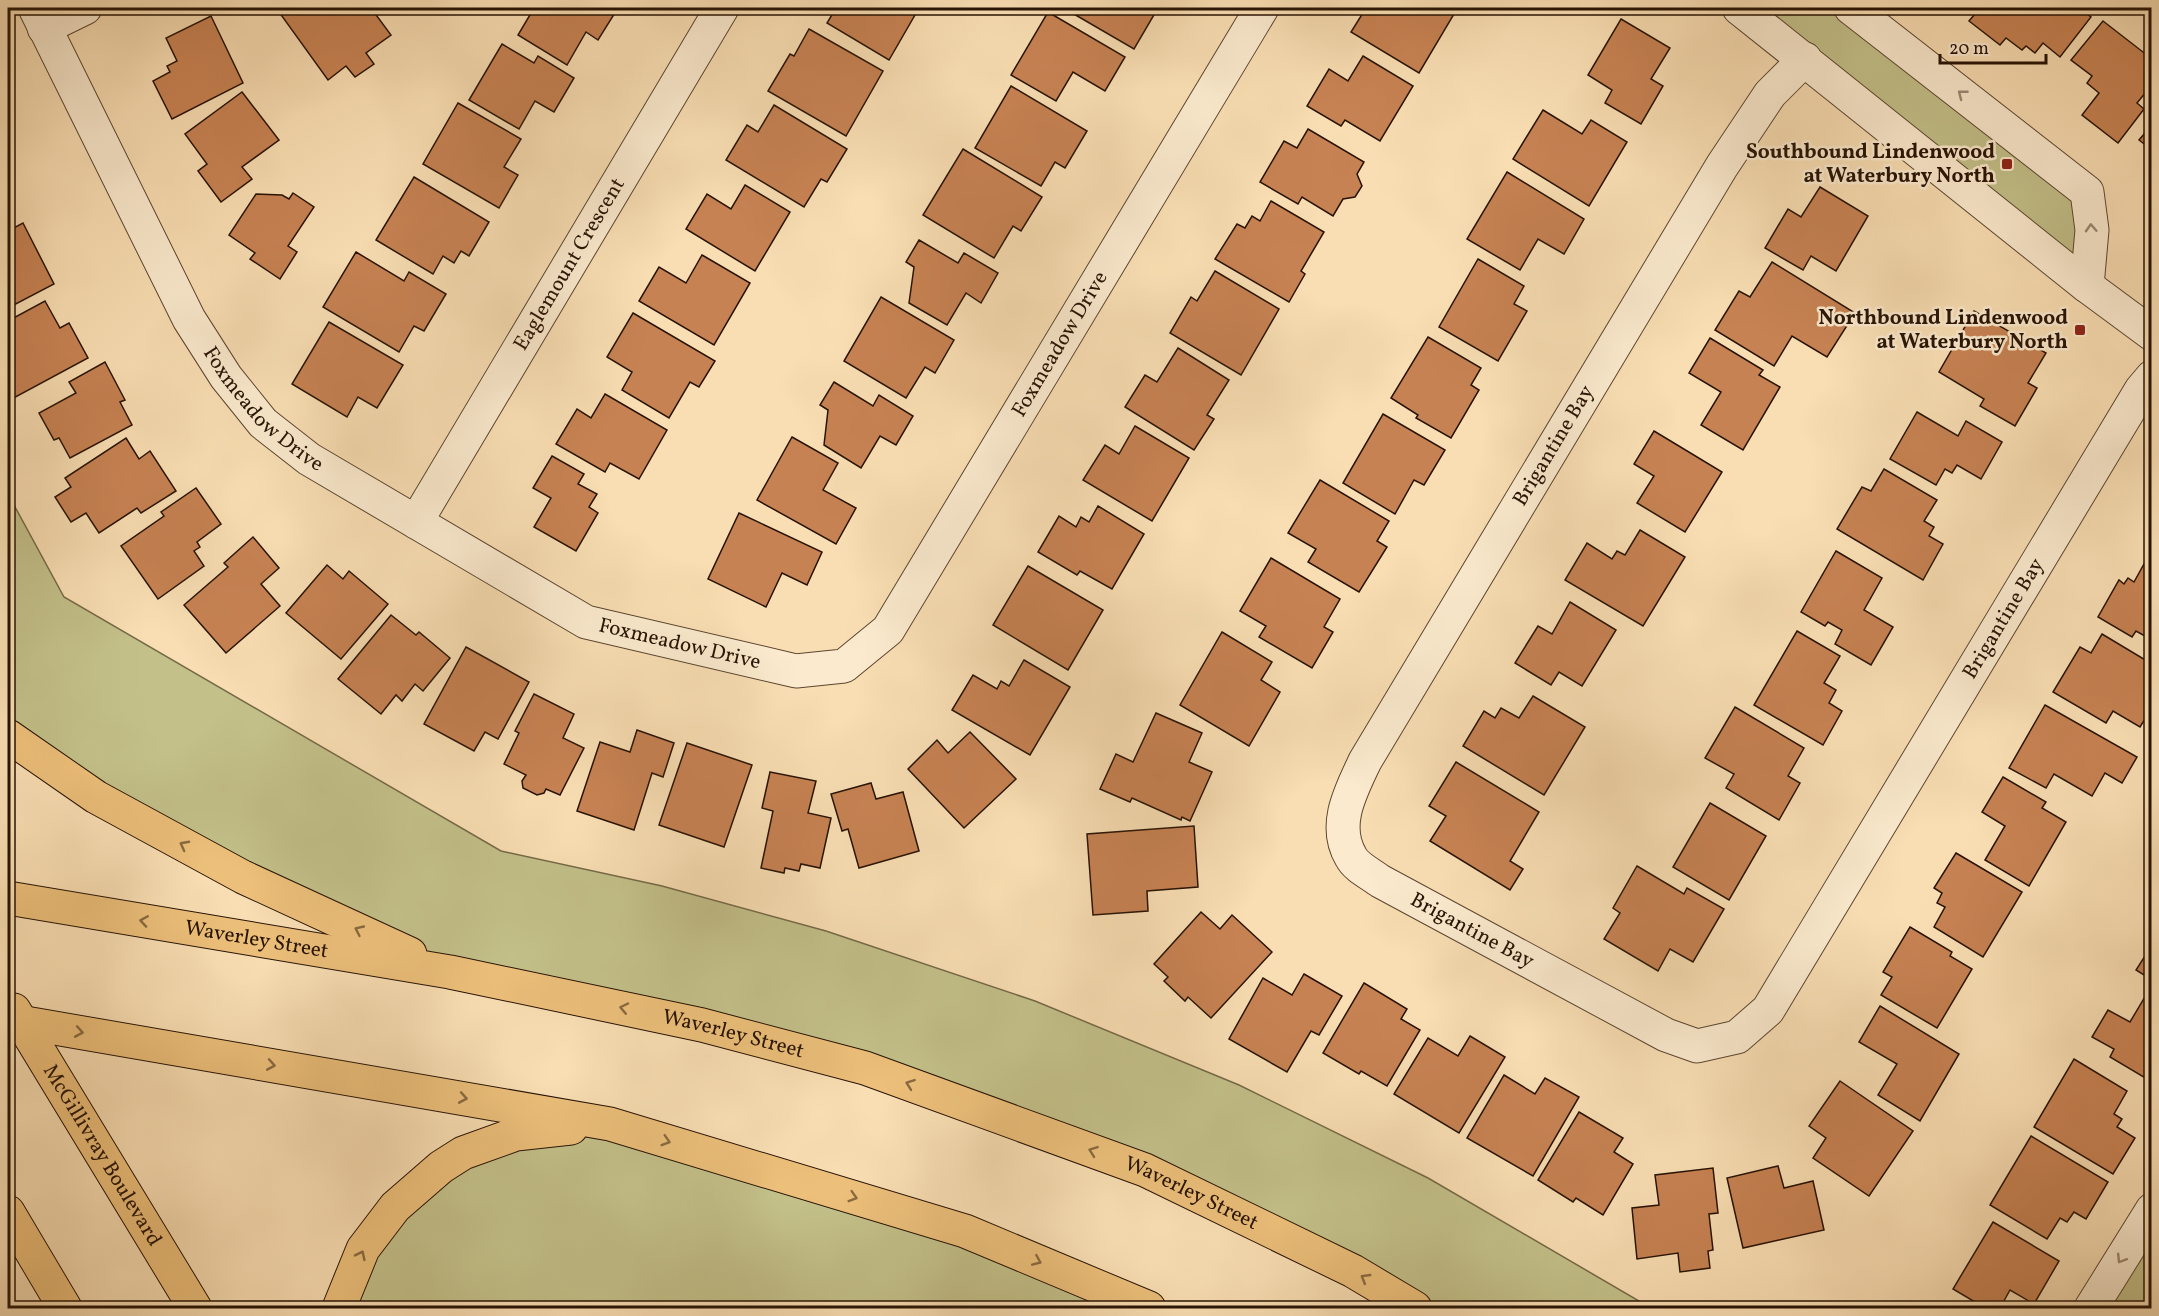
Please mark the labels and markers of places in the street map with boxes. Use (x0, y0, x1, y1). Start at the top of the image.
place label: Southbound Lindenwood at Waterbury North (1746, 138, 1995, 191)
marker: Southbound Lindenwood at Waterbury North (2000, 157, 2014, 171)
place label: Northbound Lindenwood at Waterbury North (1818, 304, 2068, 357)
marker: Northbound Lindenwood at Waterbury North (2073, 323, 2087, 337)

